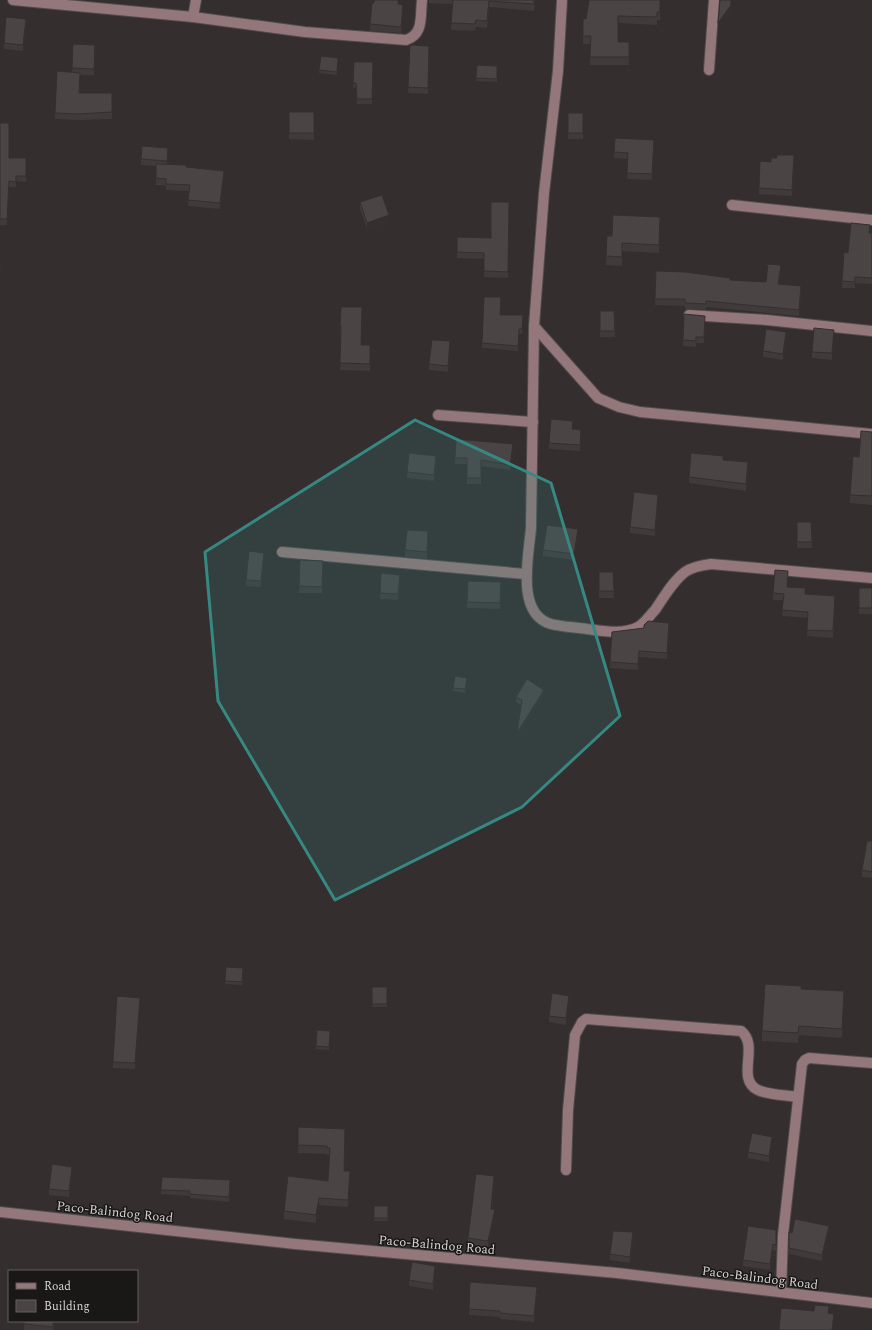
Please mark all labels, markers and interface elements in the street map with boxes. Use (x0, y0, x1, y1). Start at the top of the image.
street label: Paco-Balindog Road (56, 1196, 174, 1228)
street label: Paco-Balindog Road (378, 1230, 496, 1260)
street label: Paco-Balindog Road (701, 1261, 819, 1295)
legend (8, 1270, 138, 1322)
text: Road (44, 1277, 71, 1296)
text: Building (44, 1297, 90, 1316)

